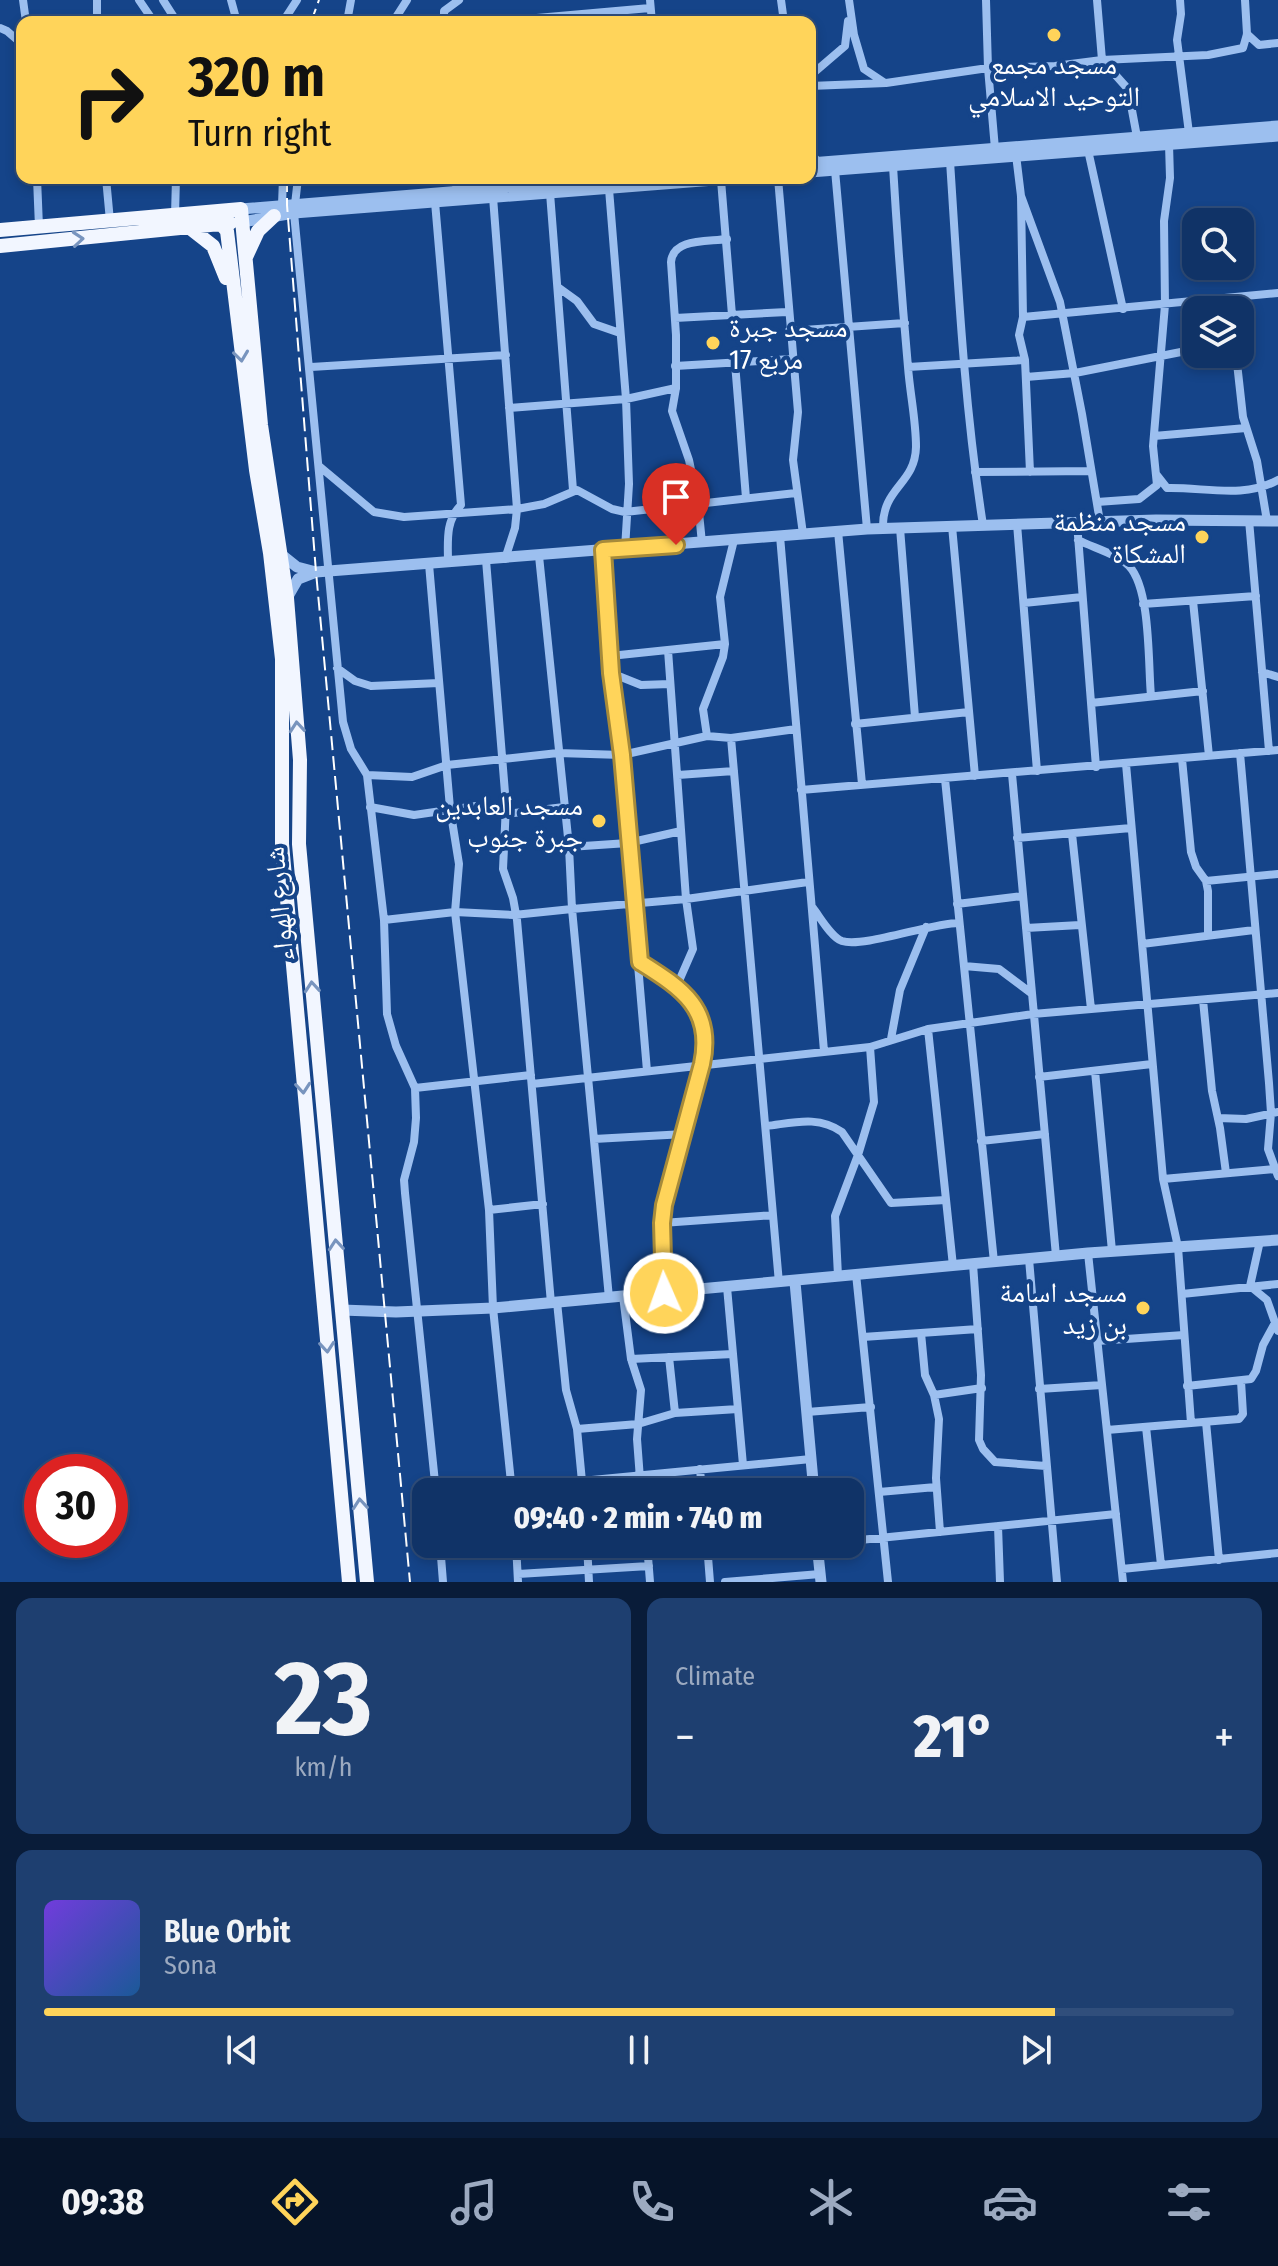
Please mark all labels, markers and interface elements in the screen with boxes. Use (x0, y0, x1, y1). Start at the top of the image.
marker: مسجد مجمع التوحيد الاسلامي (1045, 26, 1063, 44)
text: 320 m (188, 44, 325, 111)
icon: right (56, 48, 160, 152)
place label: مسجد مجمع التوحيد الاسلامي (968, 48, 1140, 119)
text: Turn right (188, 112, 331, 156)
map controls (1182, 208, 1254, 368)
button: search (1182, 208, 1254, 280)
one-way arrow (72, 231, 85, 248)
button: layers (1182, 296, 1254, 368)
place label: مسجد جبرة مربع 17 (729, 311, 848, 377)
marker: مسجد جبرة مربع 17 (704, 334, 722, 352)
one-way arrow (232, 349, 249, 363)
pin (642, 463, 710, 545)
icon: arrive (654, 475, 698, 519)
place label: مسجد منظمة المشكاة (1053, 505, 1186, 570)
marker: مسجد منظمة المشكاة (1193, 528, 1211, 546)
one-way arrow (289, 720, 306, 733)
place label: مسجد العابدين جبرة جنوب (435, 789, 583, 854)
marker: مسجد العابدين جبرة جنوب (590, 812, 608, 830)
street label: شارع الهواء (258, 845, 301, 963)
one-way arrow (304, 980, 321, 993)
one-way arrow (295, 1082, 312, 1095)
one-way arrow (328, 1238, 345, 1251)
position arrow (622, 1251, 706, 1335)
place label: مسجد اسامة بن زيد (1000, 1276, 1127, 1342)
marker: مسجد اسامة بن زيد (1134, 1299, 1152, 1317)
one-way arrow (319, 1341, 336, 1354)
speed limit sign: 30 (24, 1454, 128, 1558)
one-way arrow (352, 1497, 369, 1510)
text: 09:40 · 2 min · 740 m (514, 1500, 762, 1536)
text: 23 (275, 1637, 372, 1762)
text: Climate (675, 1661, 755, 1692)
text: 21° (914, 1701, 995, 1773)
text: − (675, 1711, 695, 1764)
text: + (1214, 1711, 1234, 1764)
text: km/h (295, 1752, 352, 1783)
text: Blue Orbit (164, 1914, 290, 1950)
text: Sona (164, 1950, 217, 1981)
icon: previous (220, 2028, 264, 2072)
icon: pause (617, 2028, 661, 2072)
icon: next (1014, 2028, 1058, 2072)
icon: directions (267, 2174, 323, 2230)
icon: music (446, 2174, 502, 2230)
icon: phone (624, 2174, 680, 2230)
icon: climate (803, 2174, 859, 2230)
icon: car (982, 2174, 1038, 2230)
icon: filters (1161, 2174, 1217, 2230)
text: 09:38 (61, 2180, 144, 2224)

